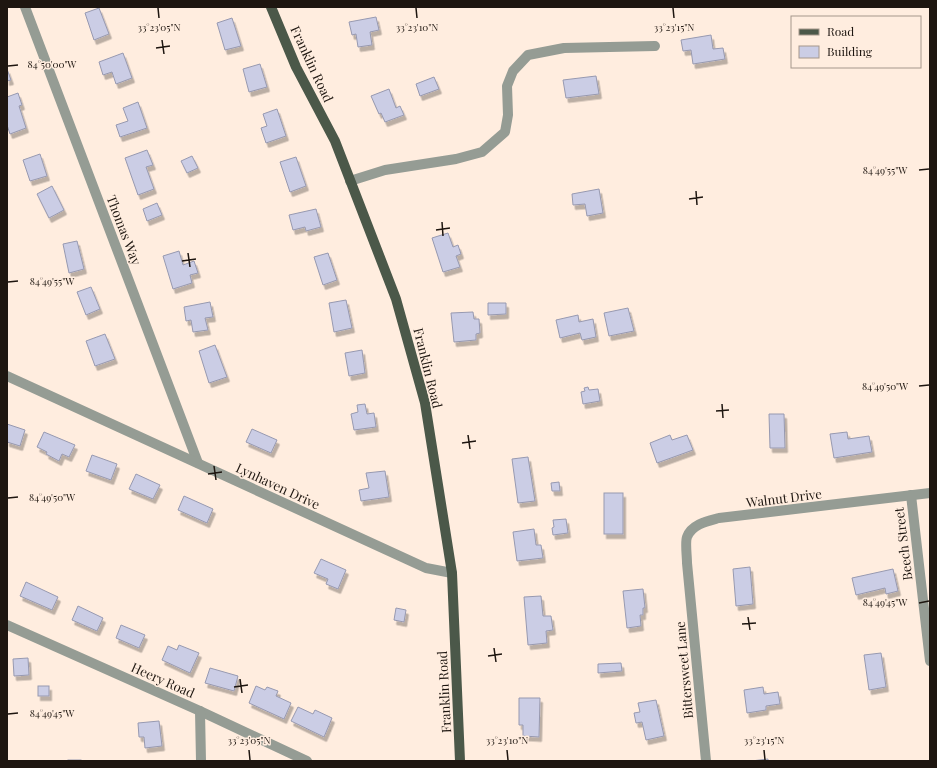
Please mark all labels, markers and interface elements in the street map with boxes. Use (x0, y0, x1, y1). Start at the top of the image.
legend (791, 16, 921, 68)
text: 33°23'05"N (138, 20, 180, 34)
text: 33°23'10"N (396, 20, 438, 34)
text: 33°23'15"N (654, 20, 694, 34)
street label: Franklin Road (287, 23, 338, 105)
text: Road (827, 23, 854, 39)
text: Building (827, 43, 873, 59)
text: 84°50'00"W (28, 57, 77, 71)
text: 84°49'55"W (863, 163, 908, 177)
street label: Thomas Way (103, 192, 146, 268)
text: 84°49'55"W (30, 274, 75, 288)
street label: Franklin Road (410, 326, 447, 410)
text: 84°49'50"W (862, 379, 909, 393)
street label: Lynhaven Drive (233, 459, 323, 513)
street label: Walnut Drive (744, 484, 823, 511)
text: 84°49'50"W (29, 490, 76, 504)
street label: Beech Street (890, 506, 915, 582)
text: 84°49'45"W (863, 595, 908, 609)
street label: Bittersweet Lane (671, 620, 696, 720)
street label: Franklin Road (433, 650, 454, 734)
street label: Heery Road (129, 658, 198, 701)
text: 84°49'45"W (30, 706, 75, 720)
text: 33°23'05"N (228, 733, 270, 747)
text: 33°23'10"N (486, 733, 528, 747)
text: 33°23'15"N (744, 733, 784, 747)

